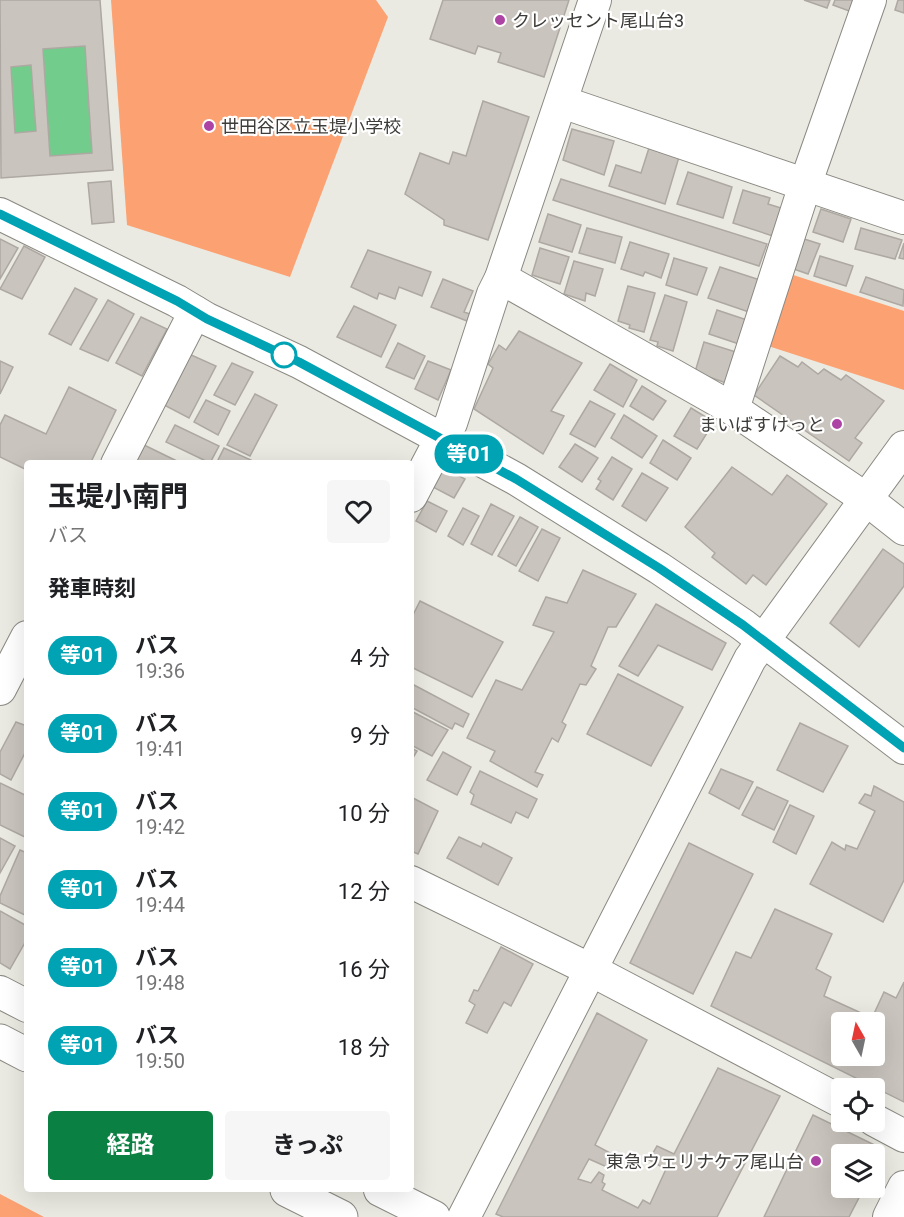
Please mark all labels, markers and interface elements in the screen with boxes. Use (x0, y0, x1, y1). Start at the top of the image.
place label: クレッセント尾山台3 (512, 10, 684, 31)
marker: クレッセント尾山台3 (493, 13, 507, 27)
place label: 世田谷区立玉堤小学校 (221, 116, 401, 137)
marker: 世田谷区立玉堤小学校 (202, 119, 216, 133)
unlabelled marker (271, 342, 297, 368)
place label: まいばすけっと (699, 414, 825, 435)
marker: まいばすけっと (830, 417, 844, 431)
line badge: 等01 (434, 434, 504, 474)
text: 等01 (446, 442, 492, 466)
text: 玉堤小南門 (48, 480, 188, 513)
button: heart (327, 480, 390, 543)
text: バス (48, 523, 88, 547)
text: 発車時刻 (48, 576, 136, 601)
text: バス (135, 633, 179, 658)
text: 等01 (60, 643, 105, 667)
text: 4 分 (350, 645, 390, 670)
text: 19:36 (135, 659, 185, 683)
text: バス (135, 711, 179, 736)
text: 等01 (60, 721, 105, 745)
text: 9 分 (350, 723, 390, 748)
text: 19:41 (135, 737, 185, 761)
text: バス (135, 789, 179, 814)
text: 等01 (60, 799, 105, 823)
text: 10 分 (338, 801, 390, 826)
text: 19:42 (135, 815, 185, 839)
text: バス (135, 867, 179, 892)
text: 等01 (60, 877, 105, 901)
text: 12 分 (338, 879, 390, 904)
text: 19:44 (135, 893, 185, 917)
text: バス (135, 945, 179, 970)
text: 等01 (60, 955, 105, 979)
text: 16 分 (338, 957, 390, 982)
text: 19:48 (135, 971, 185, 995)
north arrow (831, 1012, 885, 1066)
map controls (831, 1012, 885, 1198)
text: バス (135, 1023, 179, 1048)
text: 等01 (60, 1033, 105, 1057)
text: 18 分 (338, 1035, 390, 1060)
text: 19:50 (135, 1049, 185, 1073)
button: locate (831, 1078, 885, 1132)
button: 経路 (48, 1111, 213, 1180)
button: きっぷ (225, 1111, 390, 1180)
button: layers (831, 1144, 885, 1198)
place label: 東急ウェリナケア尾山台 (606, 1151, 804, 1172)
marker: 東急ウェリナケア尾山台 (809, 1154, 823, 1168)

